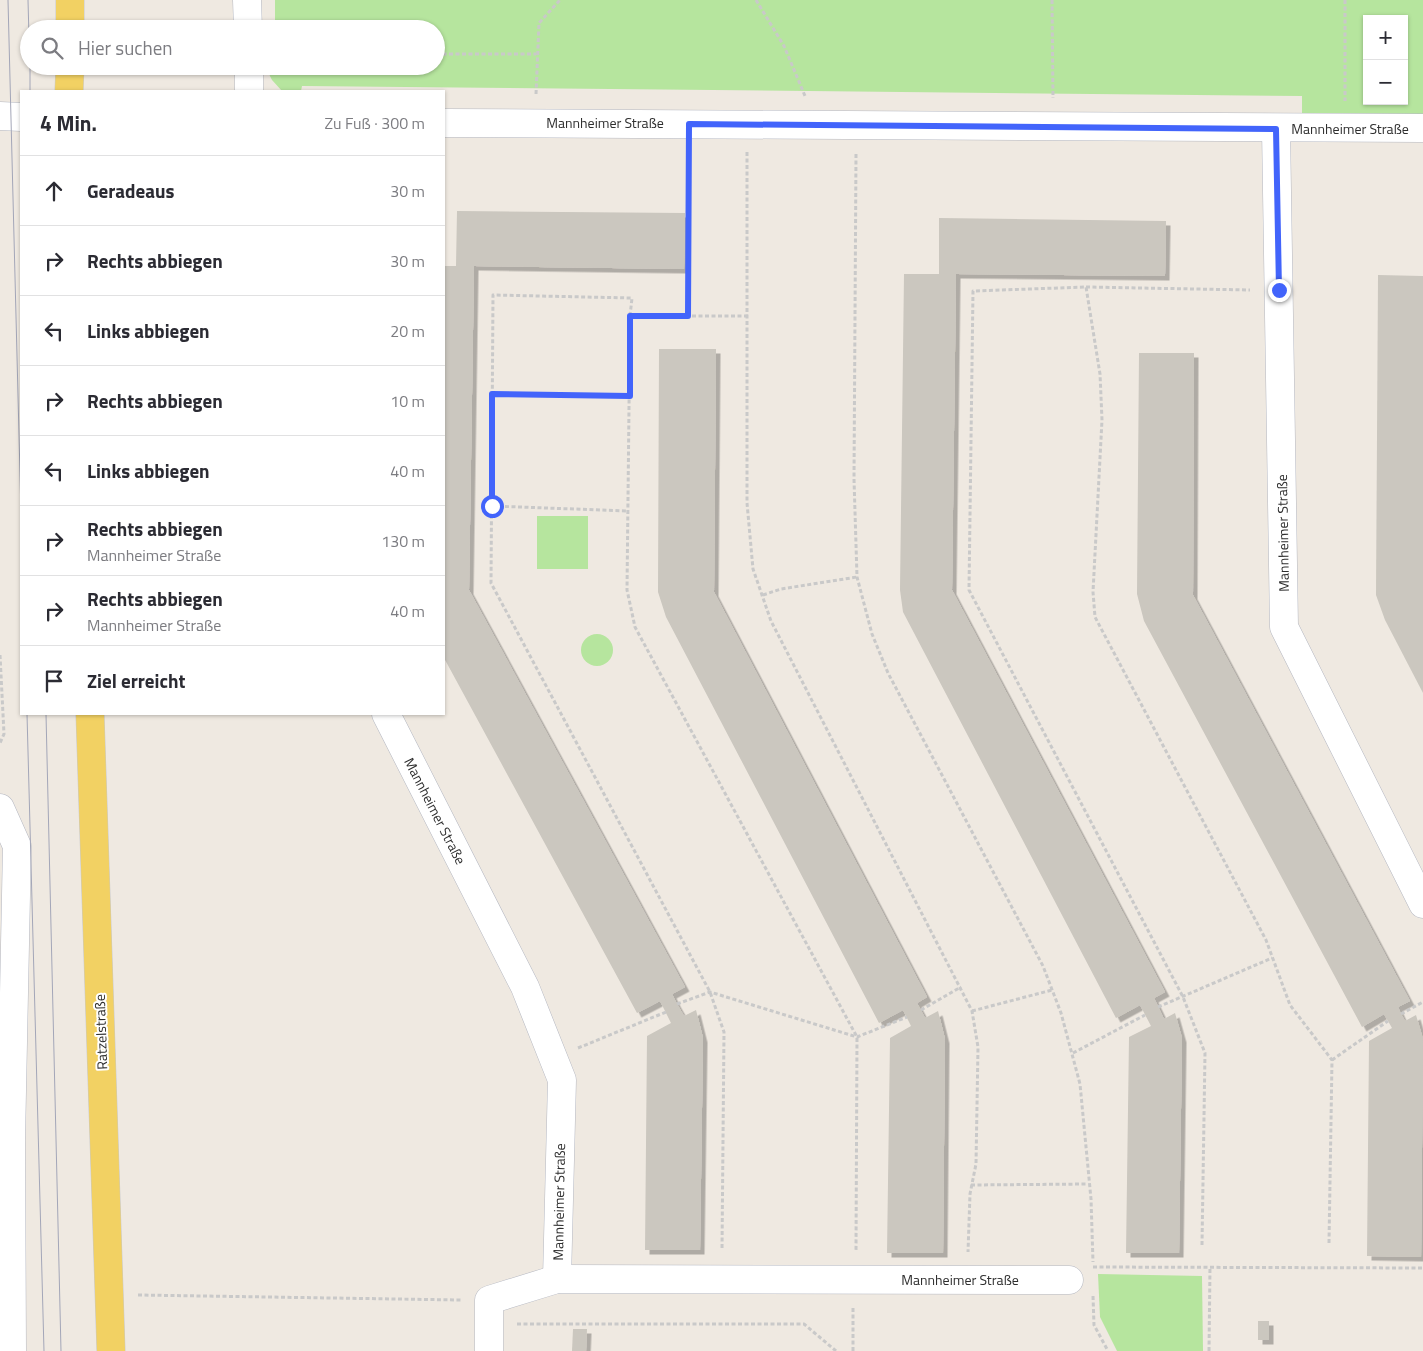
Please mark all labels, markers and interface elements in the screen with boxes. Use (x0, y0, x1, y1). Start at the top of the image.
map controls (1363, 15, 1408, 105)
button: + (1363, 15, 1408, 60)
search box (20, 20, 445, 75)
text: Hier suchen (78, 33, 173, 62)
icon: search (38, 34, 66, 62)
button: − (1363, 60, 1408, 105)
text: 4 Min. (40, 107, 97, 139)
text: Zu Fuß · 300 m (324, 111, 425, 135)
street label: Mannheimer Straße (546, 112, 664, 133)
street label: Mannheimer Straße (1291, 118, 1409, 139)
text: Geradeaus (87, 176, 174, 205)
icon: ahead (40, 177, 68, 205)
text: 30 m (390, 179, 425, 203)
text: Rechts abbiegen (87, 246, 223, 275)
icon: right (40, 247, 68, 275)
text: 30 m (390, 249, 425, 273)
route end (1268, 279, 1291, 302)
text: Links abbiegen (87, 316, 210, 345)
icon: left (40, 317, 68, 345)
text: 20 m (390, 319, 425, 343)
text: Rechts abbiegen (87, 386, 223, 415)
icon: right (40, 387, 68, 415)
text: 10 m (390, 389, 425, 413)
text: Links abbiegen (87, 456, 210, 485)
icon: left (40, 457, 68, 485)
text: 40 m (390, 459, 425, 483)
street label: Mannheimer Straße (1271, 474, 1294, 592)
route start (481, 495, 504, 518)
text: Rechts abbiegen (87, 514, 223, 543)
icon: right (40, 527, 68, 555)
text: 130 m (381, 529, 425, 553)
text: Mannheimer Straße (87, 543, 221, 567)
text: Rechts abbiegen (87, 584, 223, 613)
icon: right (40, 597, 68, 625)
text: 40 m (390, 599, 425, 623)
text: Mannheimer Straße (87, 613, 221, 637)
text: Ziel erreicht (87, 666, 185, 695)
icon: arrive (40, 667, 68, 695)
street label: Mannheimer Straße (399, 754, 471, 868)
street label: Ratzelstraße (89, 994, 112, 1070)
street label: Mannheimer Straße (547, 1143, 570, 1261)
street label: Mannheimer Straße (901, 1269, 1019, 1290)

